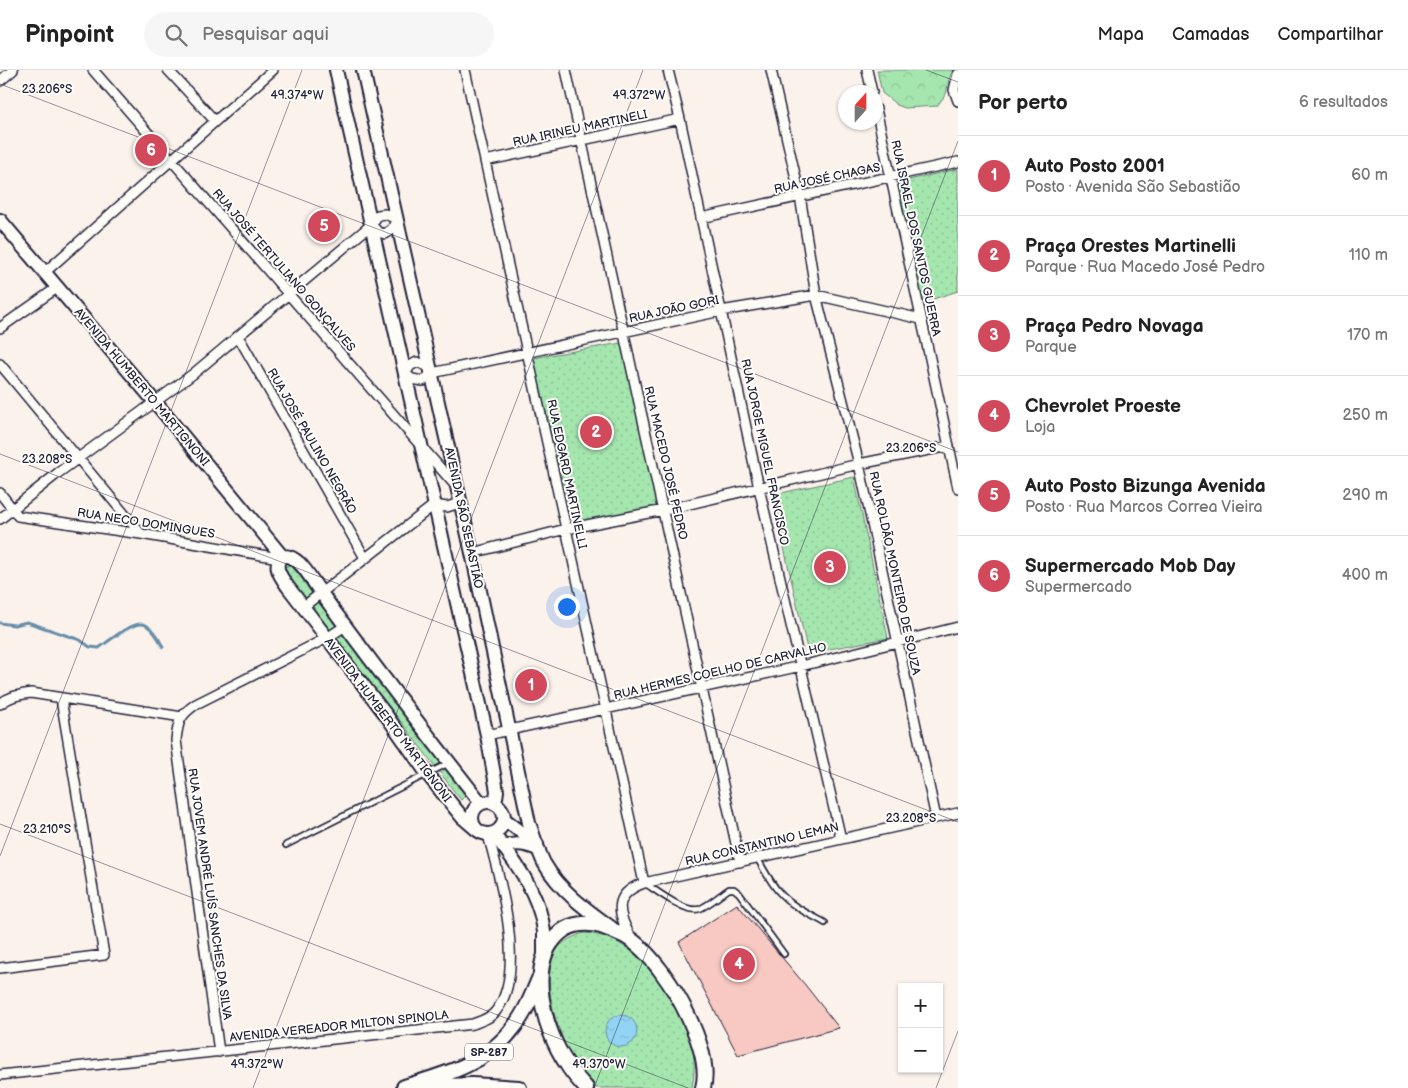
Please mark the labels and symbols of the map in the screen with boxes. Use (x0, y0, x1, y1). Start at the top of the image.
text: 23.206°S (22, 82, 72, 97)
north arrow (838, 85, 883, 130)
text: 49.374°W (270, 88, 324, 103)
text: 49.372°W (612, 88, 666, 103)
street label: RUA IRINEU MARTINELI (511, 107, 649, 150)
pin: 6 (135, 131, 167, 169)
street label: RUA ISRAEL DOS SANTOS GUERRA (887, 139, 944, 338)
street label: RUA JOSÉ CHAGAS (772, 159, 882, 197)
street label: RUA JOSÉ TERTULIANO GONÇALVES (209, 185, 359, 355)
pin: 5 (308, 207, 340, 245)
street label: RUA JOÃO GORI (627, 292, 721, 326)
street label: AVENIDA HUMBERTO MARTIGNONI (71, 305, 212, 470)
street label: RUA JORGE MIGUEL FRANCISCO (737, 358, 792, 547)
street label: RUA JOSÉ PAULINO NEGRÃO (264, 365, 360, 517)
street label: RUA MACEDO JOSÉ PEDRO (641, 385, 691, 541)
street label: RUA EDGARD MARTINELLI (543, 398, 590, 550)
pin: 2 (580, 413, 612, 451)
text: 23.206°S (886, 441, 936, 456)
street label: AVENIDA SÃO SEBASTIÃO (441, 446, 487, 590)
text: 23.208°S (22, 452, 72, 467)
street label: RUA ROLDÃO MONTEIRO DE SOUZA (866, 470, 925, 677)
street label: RUA NECO DOMINGUES (76, 505, 216, 542)
pin: 3 (814, 548, 846, 586)
your location (554, 594, 580, 620)
street label: AVENIDA HUMBERTO MARTIGNONI (321, 635, 454, 806)
street label: RUA HERMES COELHO DE CARVALHO (612, 640, 828, 703)
pin: 1 (515, 666, 547, 704)
street label: RUA JOVEM ANDRÉ LUÍS SANCHES DA SILVA (184, 767, 237, 1022)
text: 23.208°S (886, 811, 936, 826)
street label: RUA CONSTANTINO LEMAN (684, 819, 841, 870)
text: 23.210°S (23, 822, 71, 837)
pin: 4 (723, 945, 755, 983)
street label: AVENIDA VEREADOR MILTON SPINOLA (229, 1007, 450, 1045)
road number: SP-287 (465, 1044, 513, 1060)
text: 49.372°W (230, 1057, 284, 1072)
text: 49.370°W (572, 1057, 626, 1072)

